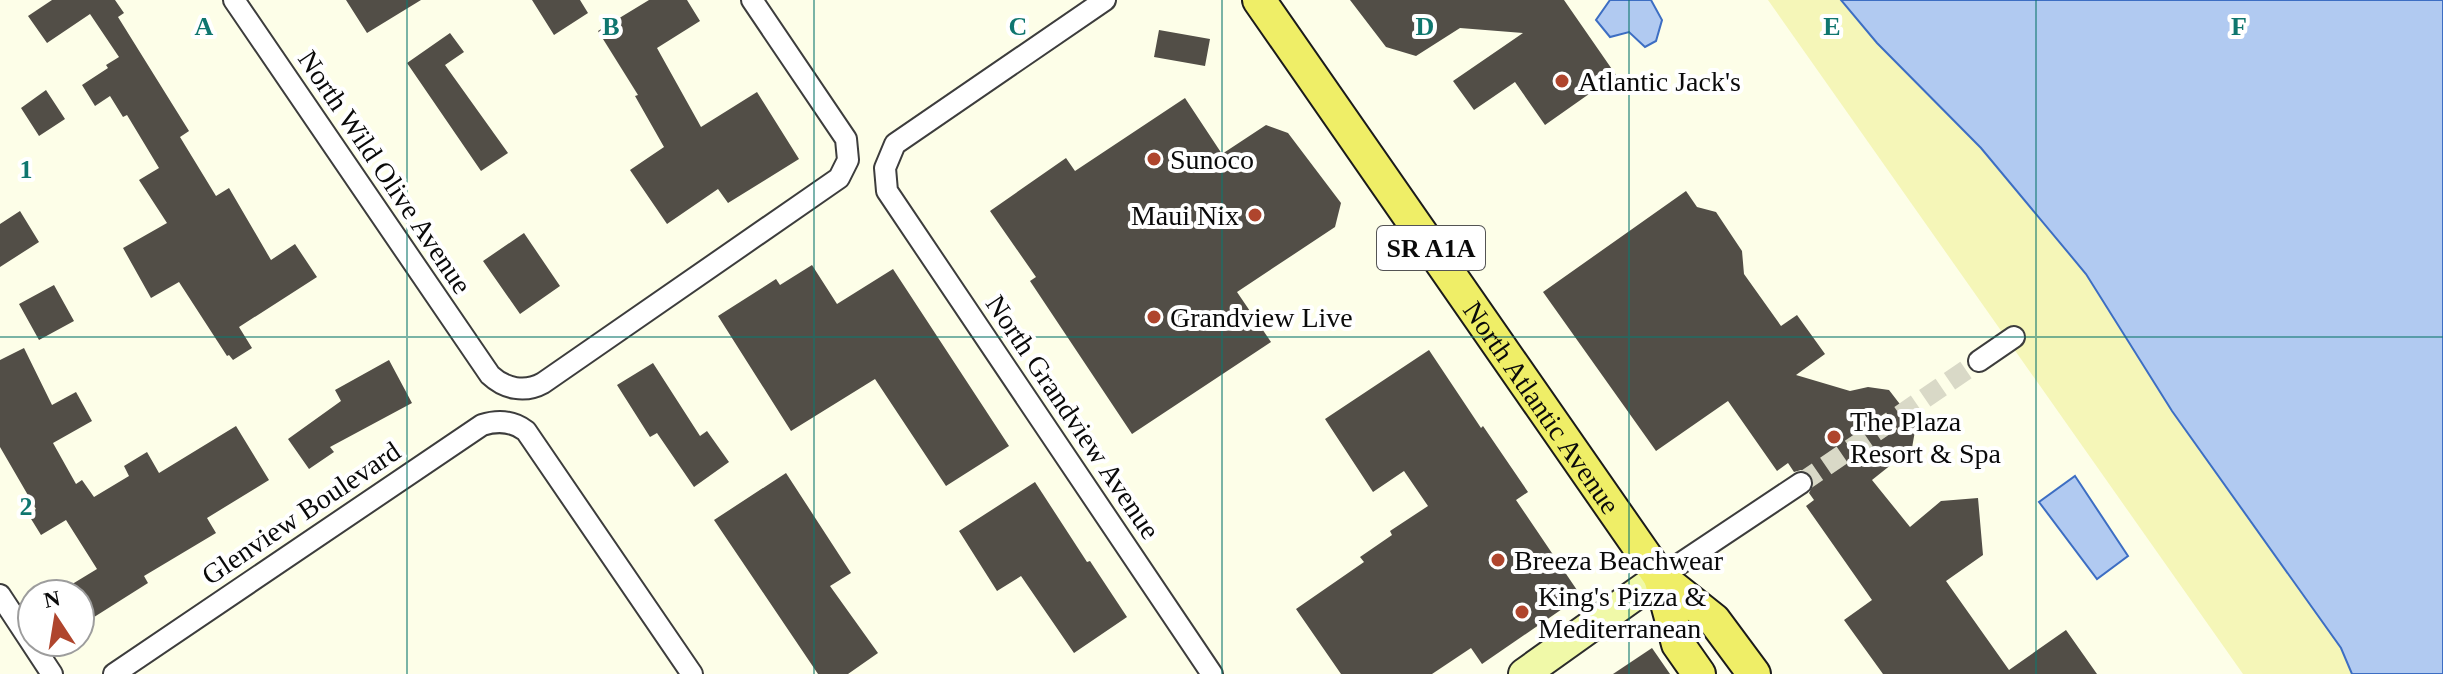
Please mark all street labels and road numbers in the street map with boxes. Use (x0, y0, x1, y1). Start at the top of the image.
street label: North Wild Olive Avenue (292, 45, 478, 299)
road number: SR A1A (1377, 226, 1485, 270)
street label: North Grandview Avenue (980, 289, 1166, 545)
street label: North Atlantic Avenue (1458, 295, 1627, 519)
street label: Glenview Boulevard (196, 435, 406, 591)

